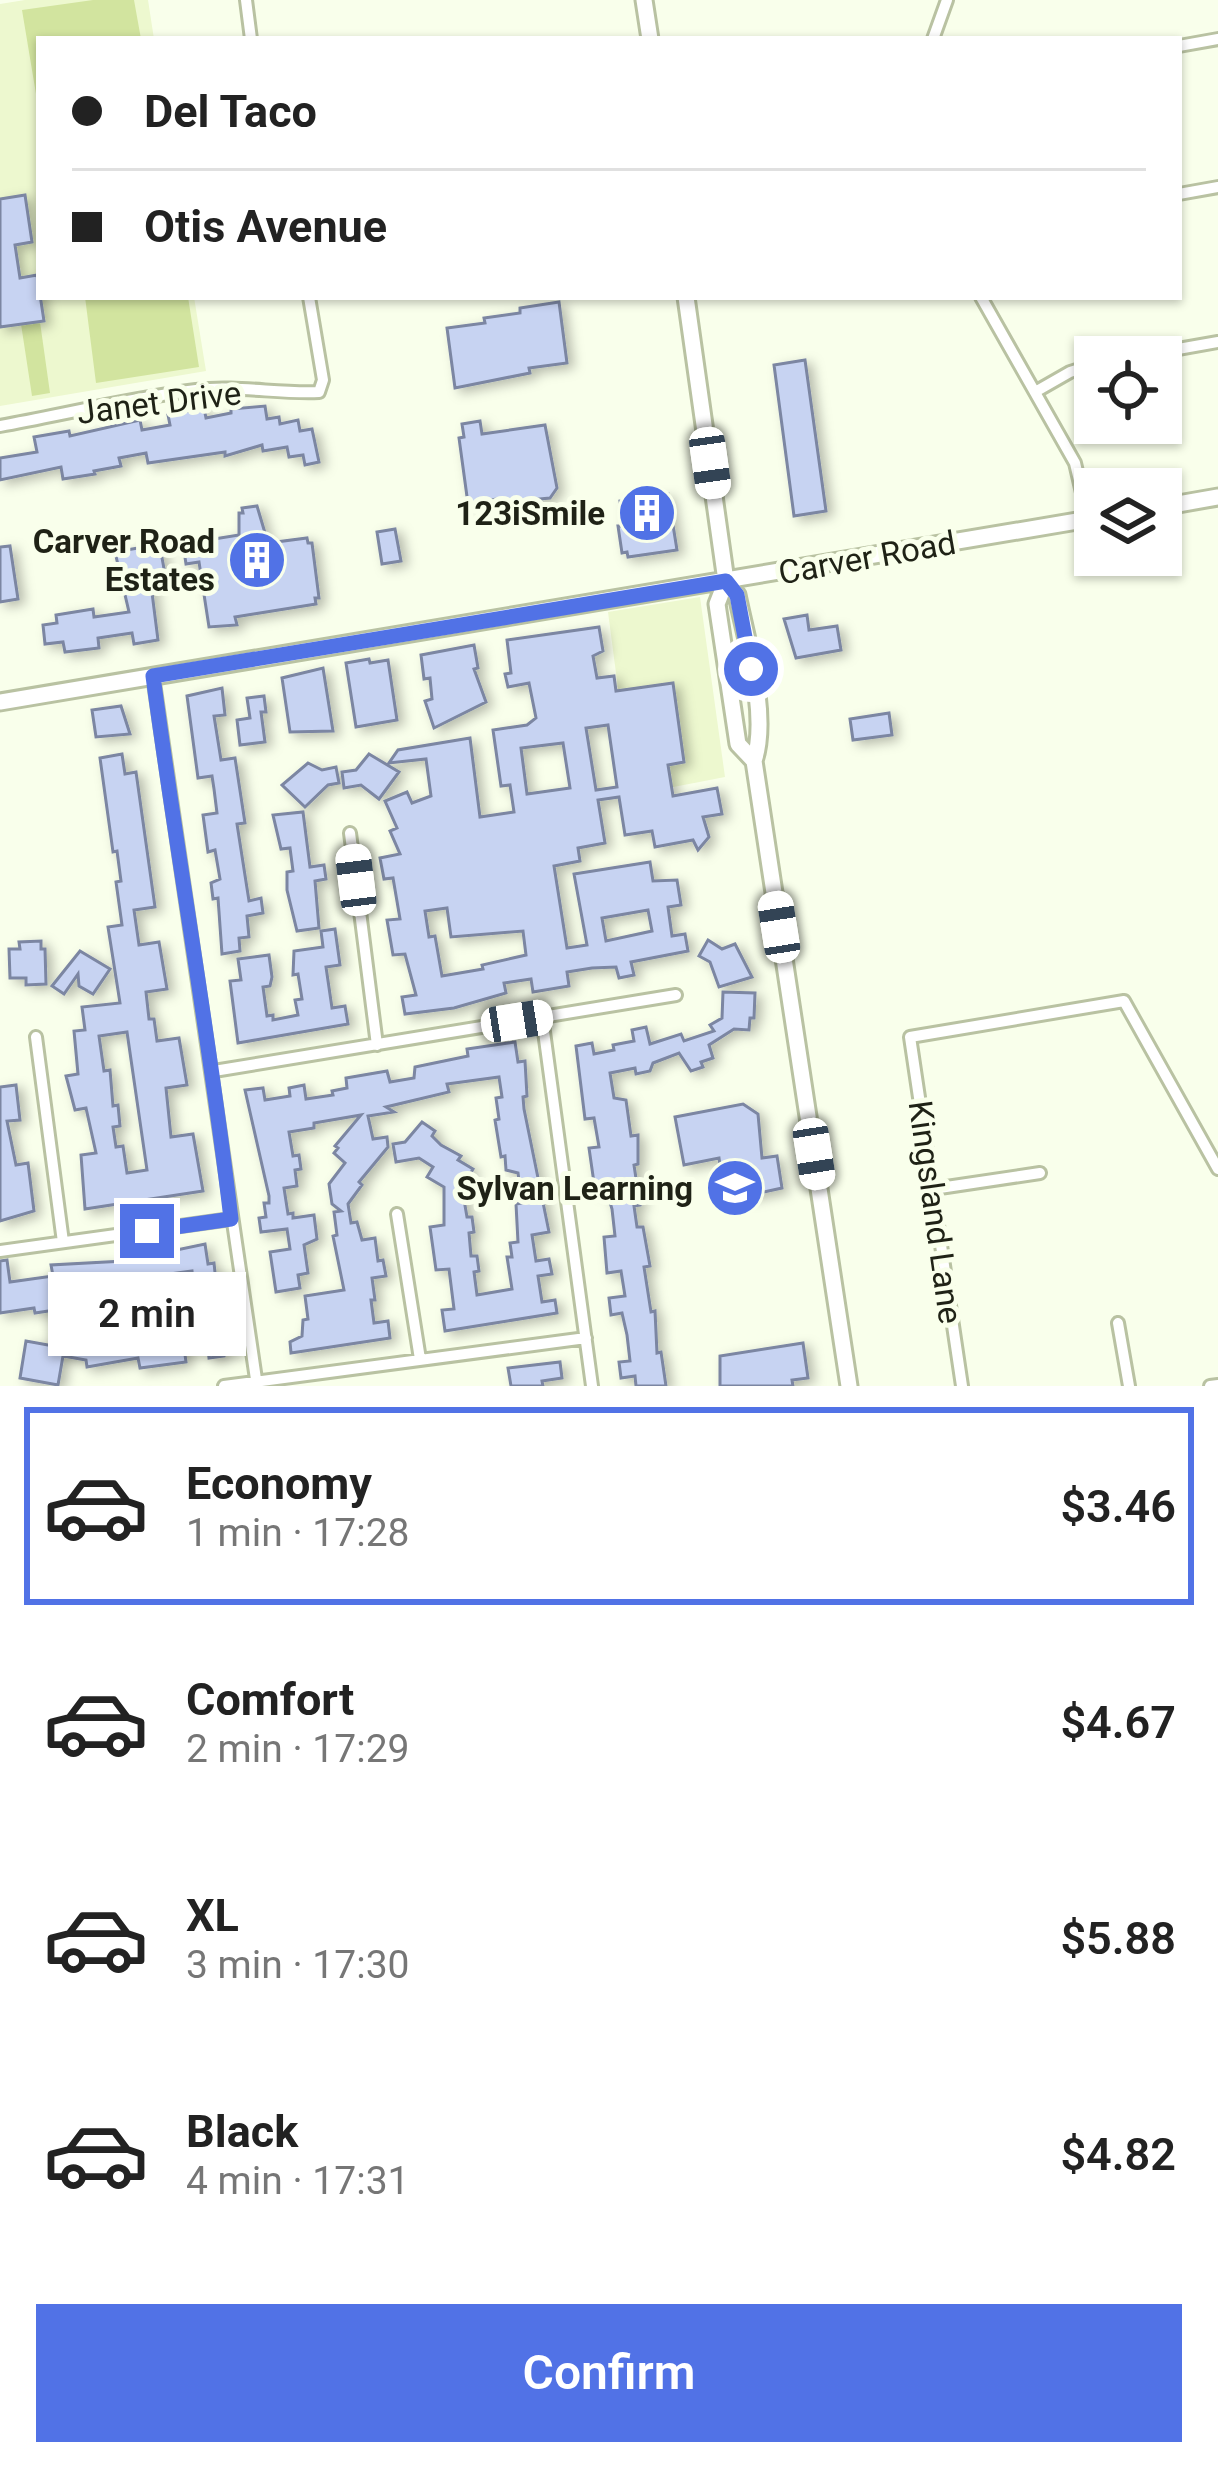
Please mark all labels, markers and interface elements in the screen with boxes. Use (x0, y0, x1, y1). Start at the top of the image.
text: Del Taco (144, 85, 317, 138)
text: Otis Avenue (144, 200, 387, 253)
map controls (1074, 336, 1182, 576)
button: locate (1074, 336, 1182, 444)
street label: Janet Drive (75, 373, 243, 432)
car (687, 425, 733, 501)
button: layers (1074, 468, 1182, 576)
building icon: 123iSmile (616, 482, 678, 544)
place label: 123iSmile (455, 494, 605, 533)
place label: Carver Road Estates (33, 522, 215, 599)
street label: Carver Road (775, 523, 959, 592)
building icon: Carver Road Estates (226, 529, 288, 591)
route start (724, 642, 778, 696)
car (334, 842, 378, 918)
car (756, 889, 802, 965)
car (479, 998, 555, 1044)
street label: Kingsland Lane (901, 1098, 970, 1326)
car (791, 1116, 837, 1192)
school or university icon: Sylvan Learning (704, 1157, 766, 1219)
place label: Sylvan Learning (457, 1169, 693, 1208)
route end (120, 1204, 174, 1258)
callout: 2 min (48, 1273, 246, 1357)
text: 2 min (98, 1291, 196, 1337)
icon: car (42, 1452, 150, 1560)
text: Economy (186, 1457, 372, 1510)
text: $3.46 (1060, 1480, 1176, 1533)
text: 1 min · 17:28 (186, 1510, 409, 1556)
icon: car (42, 1668, 150, 1776)
text: Comfort (186, 1673, 354, 1726)
text: $4.67 (1060, 1696, 1176, 1749)
text: 2 min · 17:29 (186, 1726, 409, 1772)
icon: car (42, 1884, 150, 1992)
text: XL (186, 1889, 239, 1942)
text: $5.88 (1060, 1912, 1176, 1965)
text: 3 min · 17:30 (186, 1942, 409, 1988)
icon: car (42, 2100, 150, 2208)
text: Black (186, 2105, 298, 2158)
text: $4.82 (1060, 2128, 1176, 2181)
text: 4 min · 17:31 (186, 2158, 409, 2204)
button: Confirm (36, 2304, 1182, 2442)

